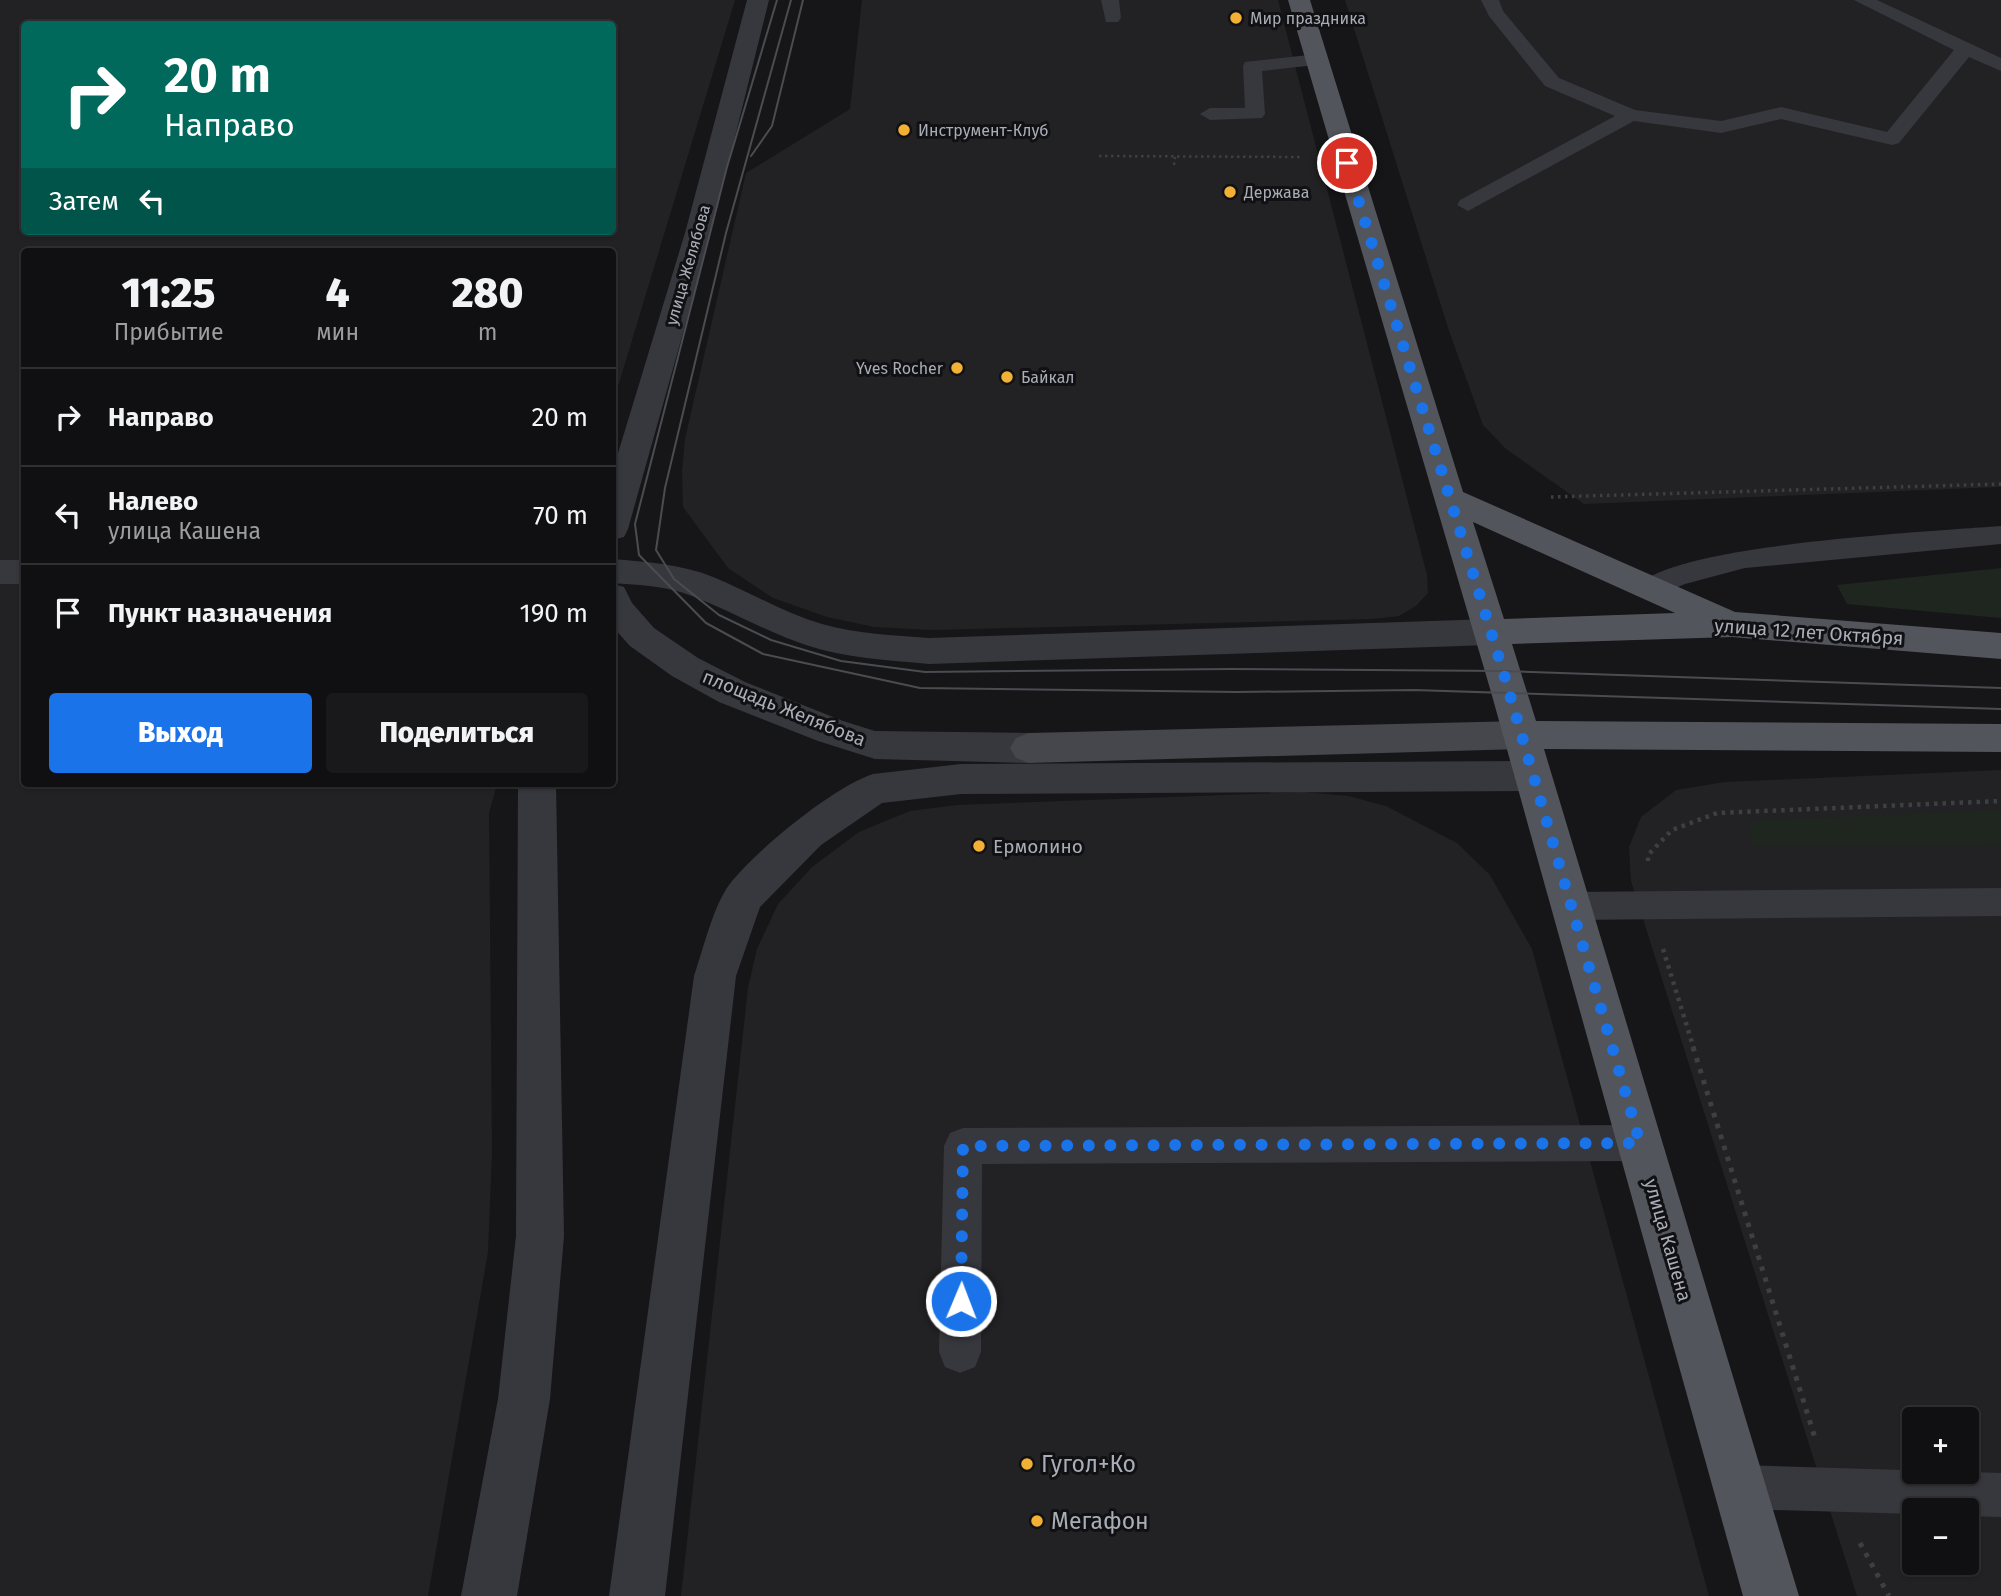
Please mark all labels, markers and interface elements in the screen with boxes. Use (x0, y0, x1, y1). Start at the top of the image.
place label: Мир праздника (1250, 9, 1366, 28)
marker: Мир праздника (1228, 10, 1244, 26)
text: 20 m (164, 46, 271, 105)
icon: right (49, 49, 140, 140)
text: Направо (164, 106, 295, 144)
place label: Инструмент-Клуб (918, 121, 1049, 140)
marker: Инструмент-Клуб (896, 122, 912, 138)
pin (1317, 133, 1377, 193)
icon: arrive (1328, 144, 1366, 182)
icon: left (133, 182, 171, 220)
place label: Держава (1243, 183, 1309, 202)
marker: Держава (1222, 184, 1238, 200)
text: Затем (49, 186, 119, 217)
street label: улица Желябова (662, 203, 714, 327)
text: 11:25 (122, 268, 216, 318)
text: 4 (326, 268, 350, 318)
text: 280 (452, 268, 523, 318)
text: Прибытие (114, 318, 224, 346)
text: мин (316, 318, 359, 346)
text: m (478, 318, 497, 346)
place label: Yves Rocher (856, 359, 944, 378)
marker: Yves Rocher (949, 360, 965, 376)
place label: Байкал (1021, 368, 1075, 387)
marker: Байкал (999, 369, 1015, 385)
icon: right (49, 398, 87, 436)
text: Направо (108, 402, 214, 433)
text: 20 m (531, 402, 588, 433)
text: Налево (108, 486, 198, 517)
icon: left (49, 496, 87, 534)
text: 70 m (533, 500, 588, 531)
text: улица Кашена (108, 517, 261, 545)
icon: arrive (49, 594, 87, 632)
text: Пункт назначения (108, 598, 332, 629)
text: 190 m (519, 598, 588, 629)
street label: улица 12 лет Октября (1714, 614, 1904, 650)
street label: площадь Желябова (699, 665, 869, 751)
button: Выход (49, 693, 312, 773)
button: Поделиться (326, 693, 588, 773)
place label: Ермолино (993, 835, 1083, 858)
marker: Ермолино (971, 838, 987, 854)
street label: улица Кашена (1640, 1176, 1696, 1304)
position arrow (924, 1264, 998, 1338)
map controls (1902, 1407, 1979, 1575)
button: + (1902, 1407, 1979, 1484)
place label: Гугол+Ко (1041, 1450, 1136, 1478)
marker: Гугол+Ко (1019, 1456, 1035, 1472)
button: − (1902, 1498, 1979, 1575)
place label: Мегафон (1051, 1507, 1149, 1535)
marker: Мегафон (1029, 1513, 1045, 1529)

